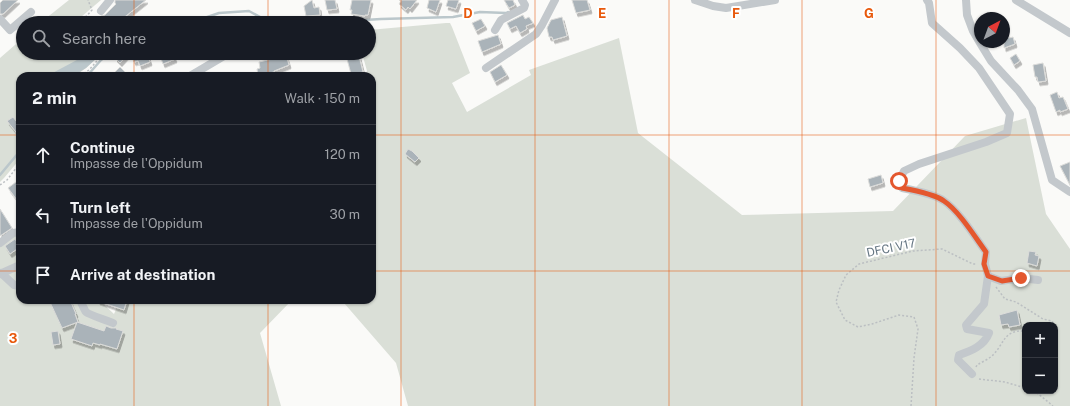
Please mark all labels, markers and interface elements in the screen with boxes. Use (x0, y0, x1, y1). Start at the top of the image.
text: D (463, 6, 473, 21)
text: E (598, 6, 606, 21)
text: F (732, 6, 740, 21)
text: G (864, 6, 874, 21)
north arrow (974, 12, 1010, 48)
search box (16, 16, 376, 60)
icon: search (30, 27, 52, 49)
text: Search here (62, 30, 146, 47)
text: 2 min (32, 88, 77, 108)
text: Walk · 150 m (285, 91, 360, 106)
text: Continue (70, 139, 135, 156)
icon: ahead (32, 144, 54, 166)
text: 120 m (325, 147, 360, 162)
text: Impasse de l'Oppidum (70, 156, 203, 171)
route start (890, 172, 908, 190)
text: Turn left (70, 199, 131, 216)
icon: left (32, 204, 54, 226)
text: 30 m (330, 207, 360, 222)
text: Impasse de l'Oppidum (70, 216, 203, 231)
street label: DFCI V17 (865, 236, 917, 260)
icon: arrive (32, 264, 54, 286)
text: Arrive at destination (70, 266, 215, 283)
route end (1012, 269, 1030, 287)
map controls (1022, 322, 1058, 394)
button: + (1022, 322, 1058, 358)
text: 3 (9, 331, 18, 346)
button: − (1022, 358, 1058, 394)

